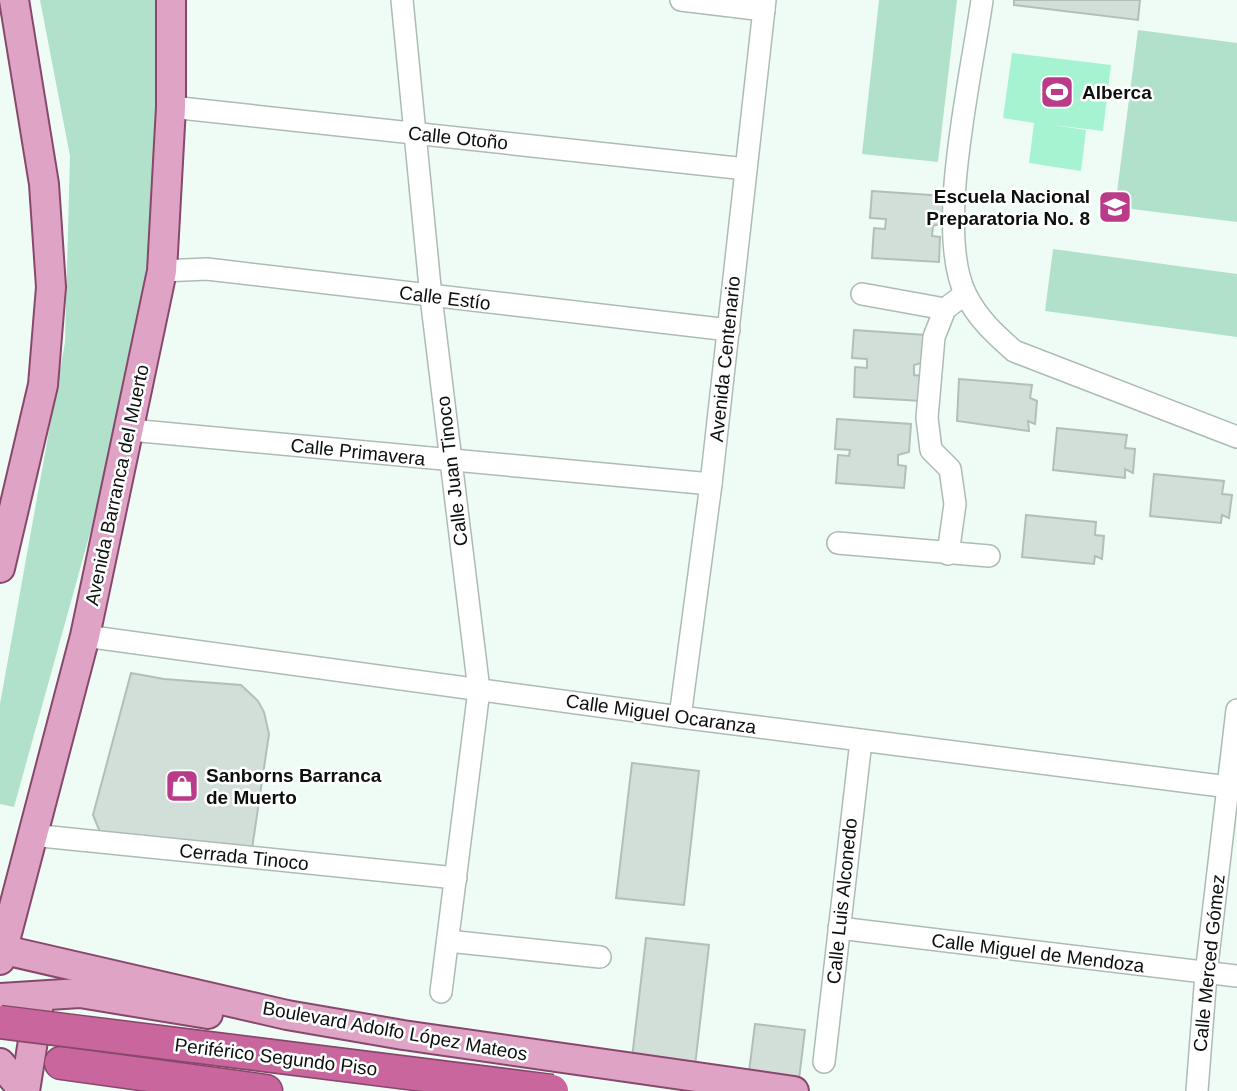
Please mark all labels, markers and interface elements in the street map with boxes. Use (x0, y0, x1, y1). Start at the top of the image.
sports icon: Alberca (1038, 73, 1076, 111)
place label: Alberca (1082, 82, 1152, 103)
street label: Calle Otoño (407, 122, 509, 154)
place label: Escuela Nacional Preparatoria No. 8 (926, 186, 1090, 229)
school or university icon: Escuela Nacional Preparatoria No. 8 (1096, 188, 1134, 226)
street label: Avenida Centenario (706, 275, 744, 443)
street label: Calle Estío (398, 282, 492, 314)
street label: Avenida Barranca del Muerto (81, 363, 153, 607)
street label: Calle Juan Tinoco (432, 395, 472, 547)
street label: Calle Primavera (290, 434, 427, 470)
street label: Calle Miguel Ocaranza (564, 690, 758, 738)
place label: Sanborns Barranca de Muerto (206, 765, 382, 808)
shop icon: Sanborns Barranca de Muerto (163, 767, 201, 805)
street label: Calle Luis Alconedo (823, 817, 861, 985)
street label: Cerrada Tinoco (178, 840, 310, 874)
street label: Calle Merced Gómez (1189, 873, 1229, 1053)
street label: Calle Miguel de Mendoza (930, 930, 1146, 977)
street label: Boulevard Adolfo López Mateos (261, 997, 529, 1065)
street label: Periférico Segundo Piso (174, 1034, 378, 1080)

